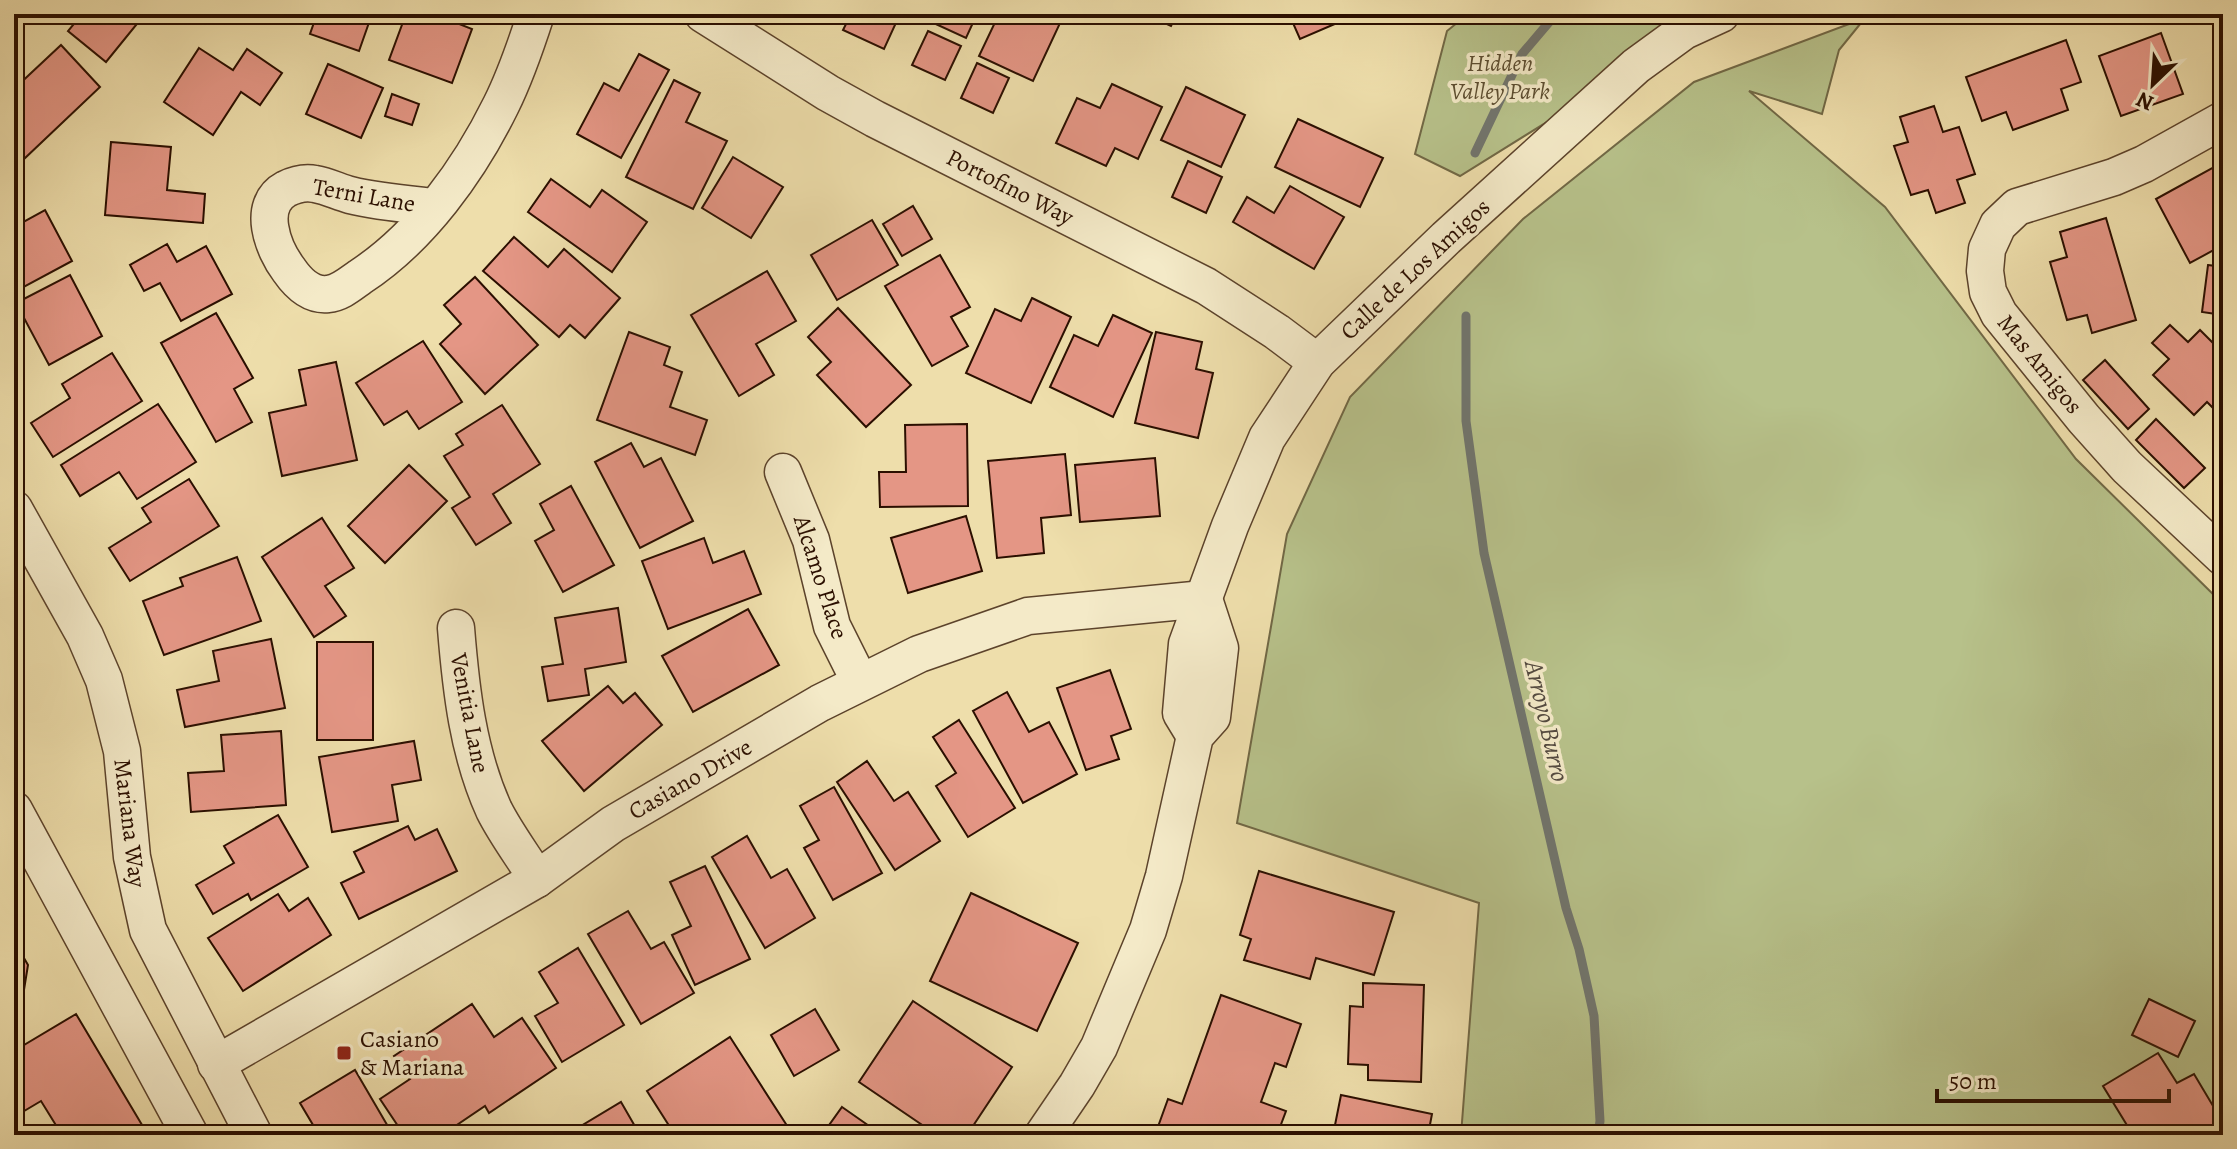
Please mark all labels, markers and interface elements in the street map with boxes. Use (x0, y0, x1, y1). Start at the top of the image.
north arrow (2113, 44, 2193, 124)
park label: Hidden Valley Park (1450, 47, 1550, 107)
text: N (2131, 84, 2159, 118)
street label: Portofino Way (941, 141, 1079, 233)
street label: Terni Lane (310, 170, 418, 220)
street label: Calle de Los Amigos (1333, 191, 1497, 347)
street label: Mas Amigos (1990, 307, 2090, 421)
street label: Alcamo Place (786, 510, 856, 643)
street label: Venitia Lane (443, 649, 497, 776)
water label: Arroyo Burro (1516, 655, 1578, 785)
street label: Casiano Drive (622, 731, 758, 827)
street label: Mariana Way (106, 757, 154, 889)
place label: Casiano & Mariana (360, 1023, 465, 1083)
marker: Casiano & Mariana (335, 1044, 353, 1062)
scale bar (1937, 1053, 2169, 1103)
text: 50 m (1949, 1065, 1997, 1097)

